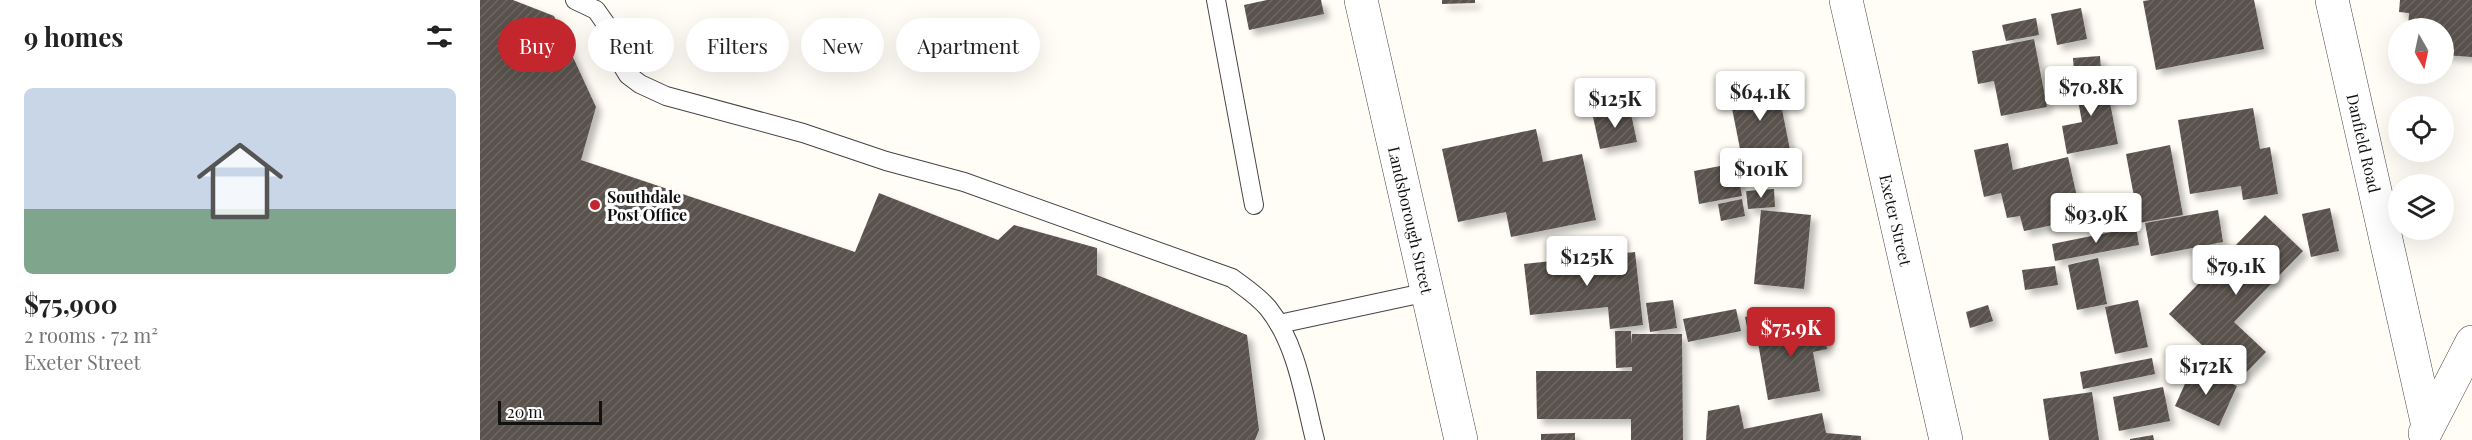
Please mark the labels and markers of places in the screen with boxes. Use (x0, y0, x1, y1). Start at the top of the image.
pin: $70.8K (2042, 66, 2140, 117)
pin: $64.1K (1711, 71, 1809, 122)
pin: $125K (1573, 78, 1657, 129)
pin: $101K (1719, 148, 1803, 199)
place label: Southdale Post Office (607, 186, 687, 225)
pin: $93.9K (2047, 193, 2145, 244)
marker: Southdale Post Office (588, 198, 602, 212)
pin: $125K (1545, 236, 1629, 287)
pin: $79.1K (2187, 245, 2285, 296)
pin: $75.9K (1742, 307, 1840, 358)
pin: $172K (2164, 345, 2248, 396)

